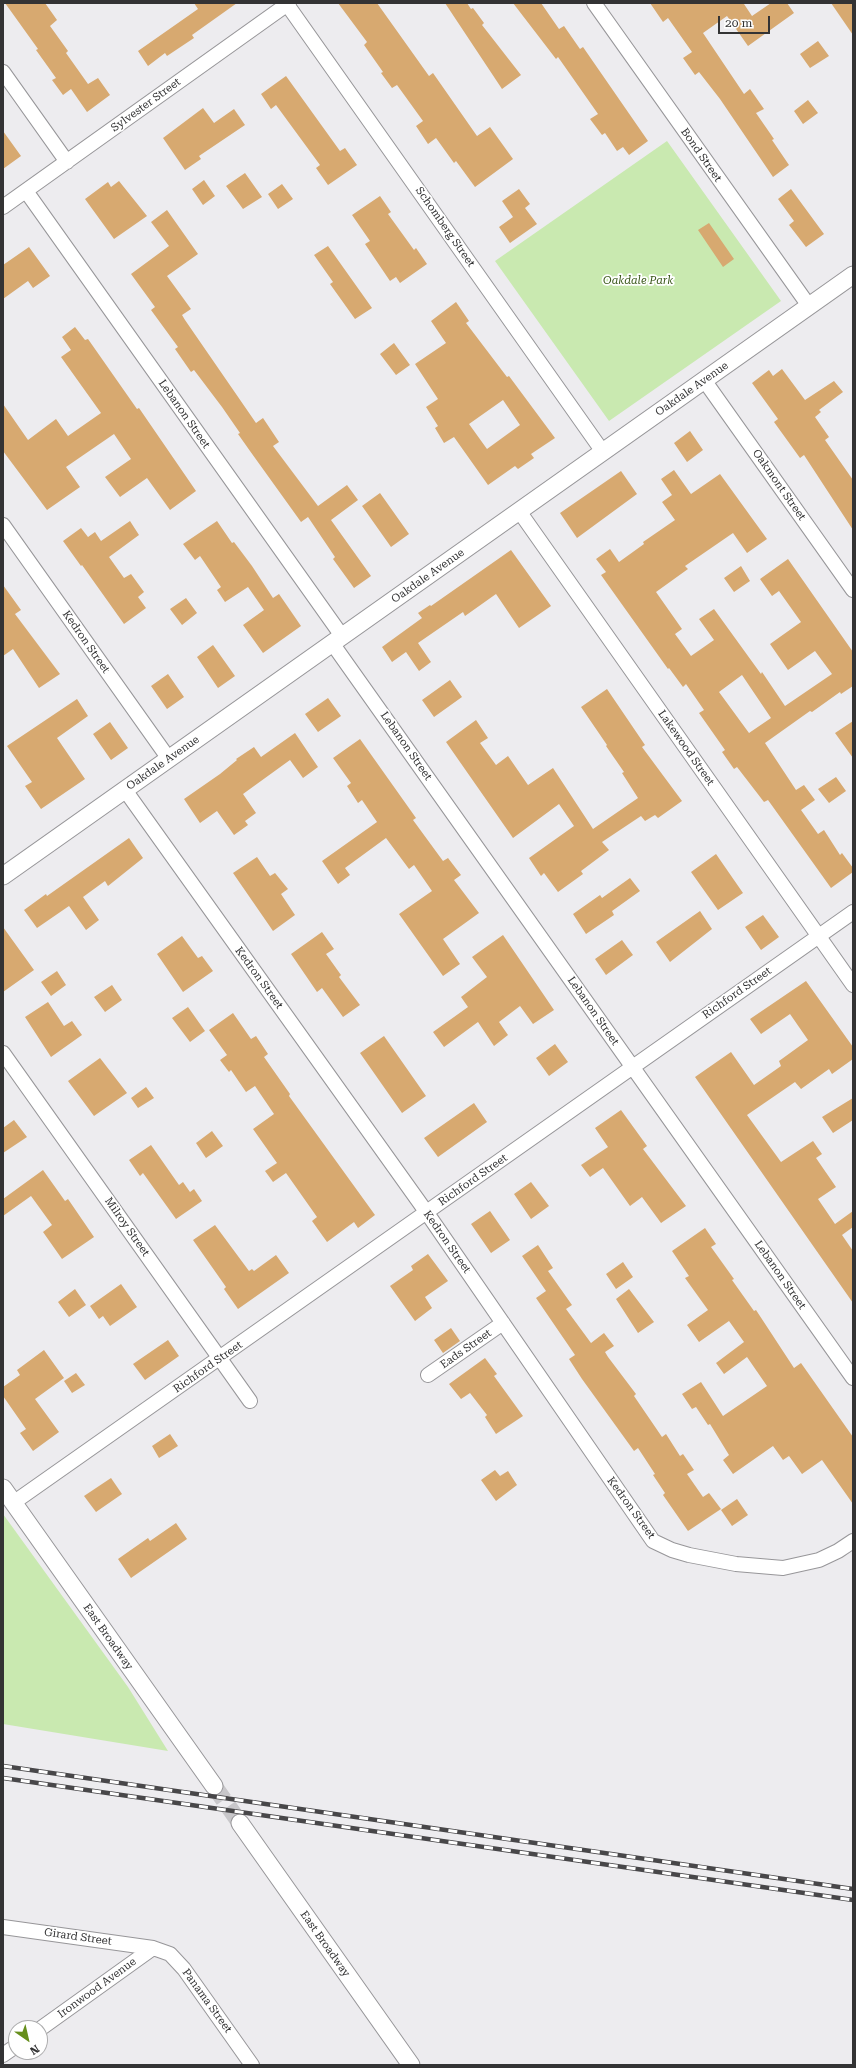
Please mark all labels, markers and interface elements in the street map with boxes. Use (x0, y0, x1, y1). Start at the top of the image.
scale bar (720, 8, 772, 34)
text: 20 m (725, 16, 752, 30)
street label: Sylvester Street (109, 75, 183, 135)
street label: Bond Street (678, 126, 724, 184)
street label: Schomberg Street (412, 184, 478, 270)
park label: Oakdale Park (603, 274, 673, 288)
street label: Oakdale Avenue (653, 359, 731, 419)
street label: Lebanon Street (155, 377, 213, 451)
street label: Oakmont Street (750, 447, 808, 523)
street label: Oakdale Avenue (389, 546, 467, 606)
street label: Kedron Street (60, 608, 112, 676)
street label: Lakewood Street (655, 708, 717, 788)
street label: Lebanon Street (377, 709, 435, 783)
street label: Oakdale Avenue (124, 733, 202, 793)
street label: Kedron Street (232, 944, 286, 1012)
street label: Richford Street (700, 964, 774, 1022)
street label: Lebanon Street (564, 974, 622, 1048)
street label: Richford Street (436, 1151, 510, 1209)
street label: Milroy Street (102, 1195, 152, 1259)
street label: Kedron Street (421, 1208, 473, 1276)
street label: Lebanon Street (751, 1238, 809, 1312)
street label: Eads Street (438, 1327, 494, 1371)
street label: Richford Street (171, 1338, 245, 1396)
street label: Kedron Street (604, 1474, 658, 1542)
street label: East Broadway (80, 1601, 136, 1673)
street label: East Broadway (297, 1908, 353, 1980)
street label: Girard Street (43, 1926, 113, 1948)
street label: Ironwood Avenue (55, 1955, 139, 2021)
street label: Panama Street (179, 1966, 235, 2036)
north arrow (8, 2020, 48, 2060)
text: N (27, 2042, 42, 2057)

